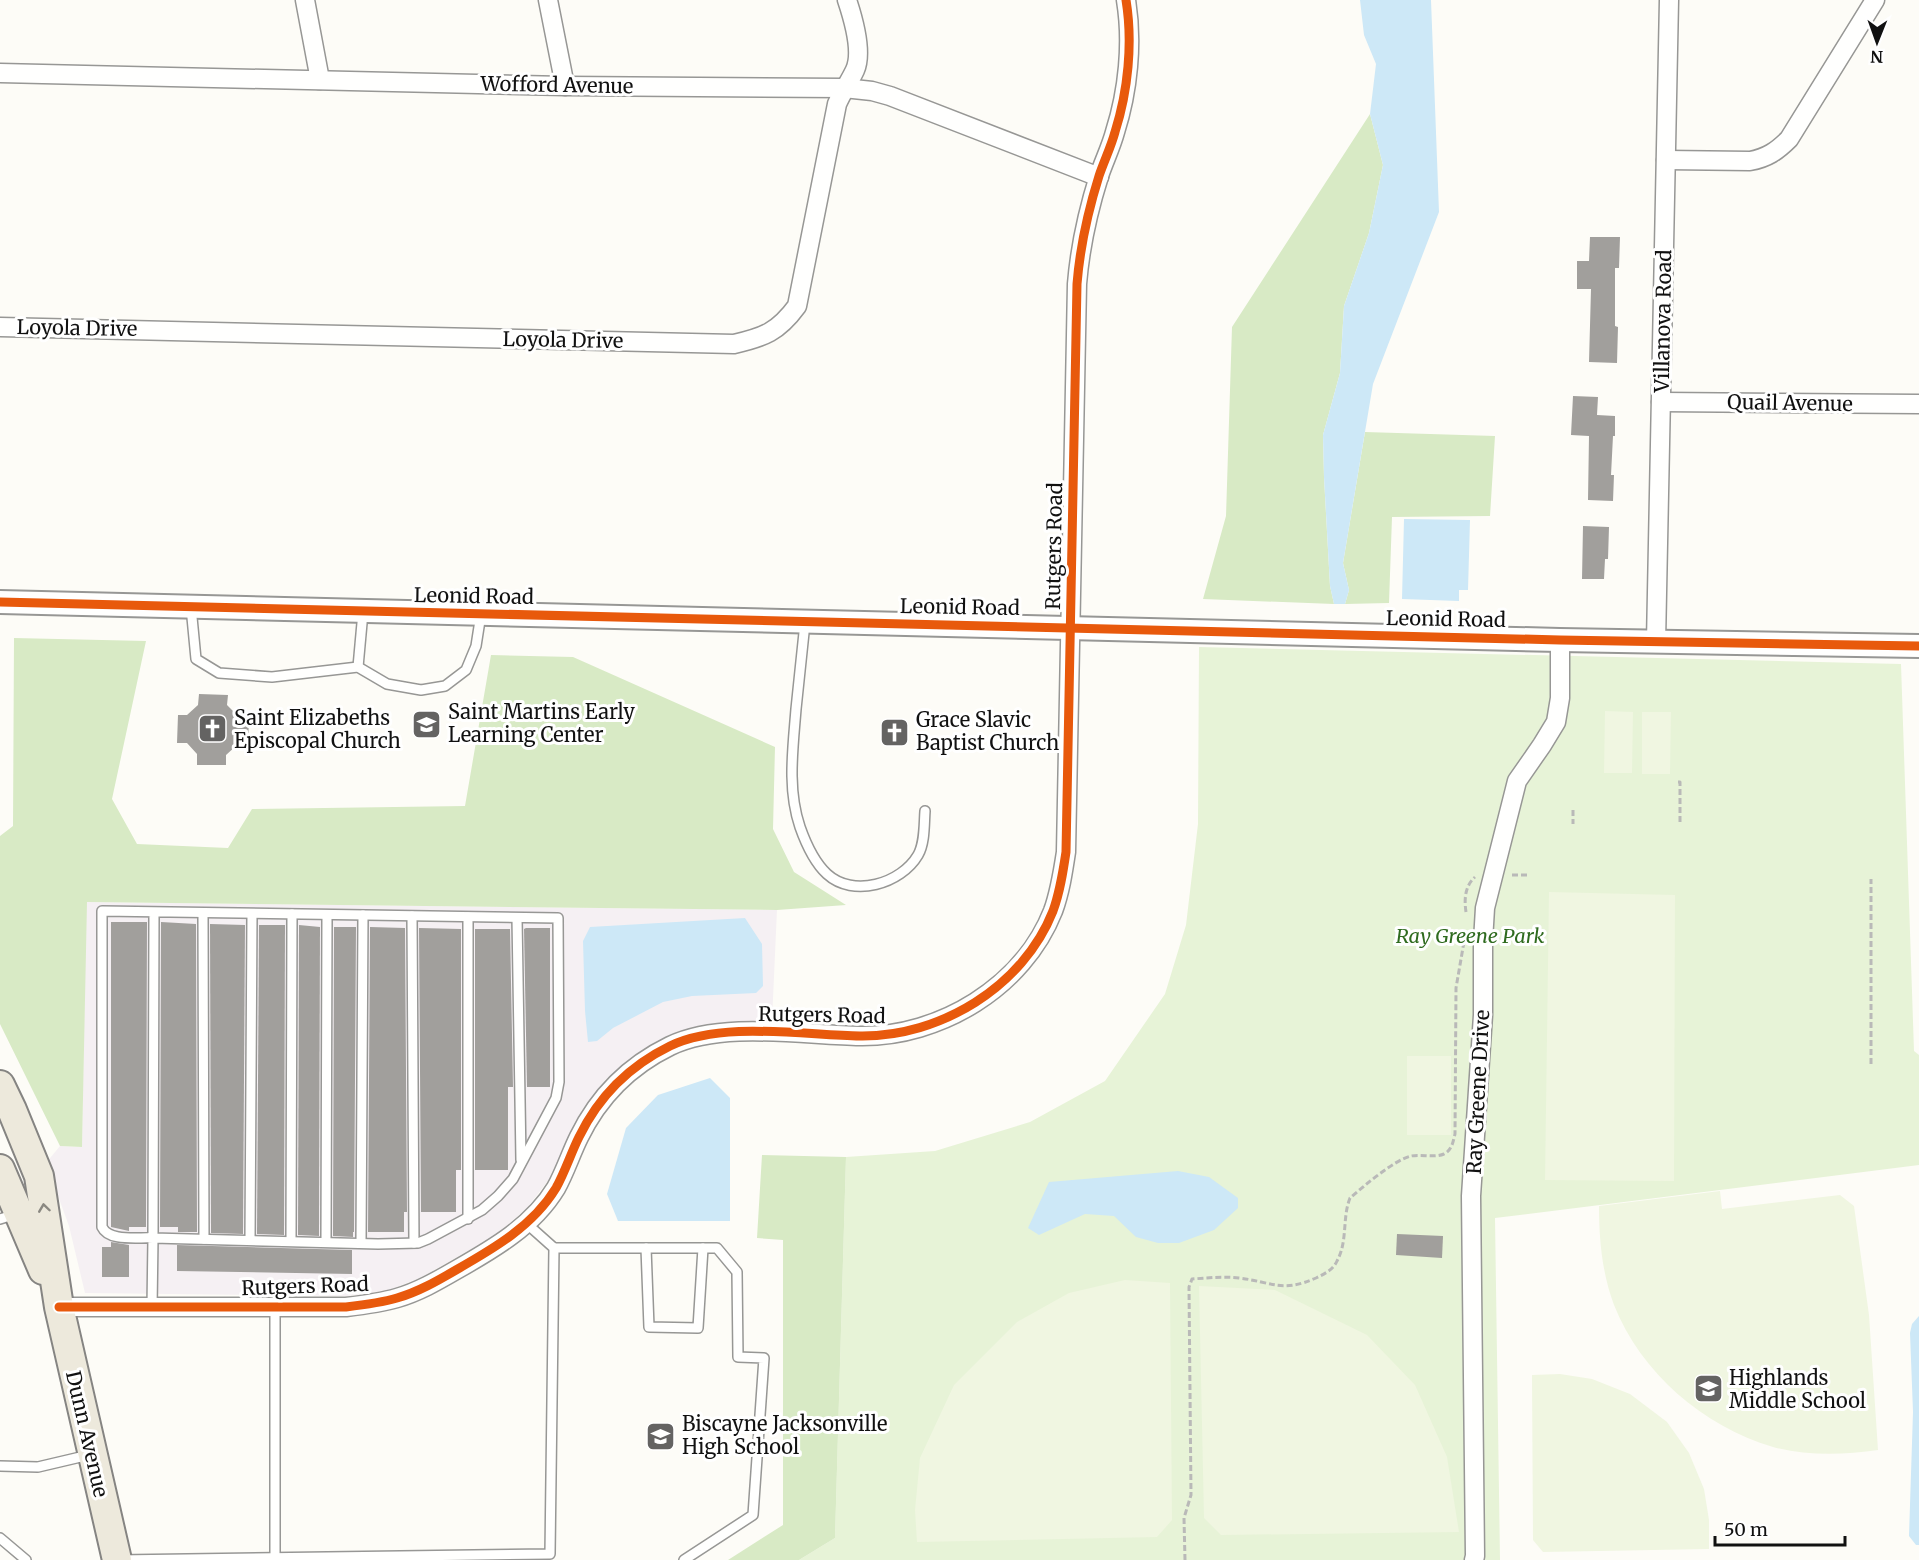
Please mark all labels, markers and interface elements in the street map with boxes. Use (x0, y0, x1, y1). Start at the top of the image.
north arrow (1847, 12, 1907, 72)
text: N (1870, 47, 1883, 67)
street label: Wofford Avenue (480, 71, 634, 98)
street label: Villanova Road (1649, 249, 1676, 394)
street label: Loyola Drive (16, 314, 138, 341)
street label: Loyola Drive (502, 326, 624, 353)
street label: Quail Avenue (1727, 389, 1853, 416)
street label: Rutgers Road (1040, 482, 1067, 610)
street label: Leonid Road (414, 582, 534, 609)
street label: Leonid Road (900, 593, 1020, 620)
street label: Leonid Road (1386, 605, 1506, 632)
place label: Saint Martins Early Learning Center (448, 699, 635, 747)
place label: Saint Elizabeths Episcopal Church (234, 705, 401, 753)
place label: Grace Slavic Baptist Church (916, 707, 1059, 755)
school or university icon: Saint Martins Early Learning Center (411, 708, 443, 740)
church icon: Saint Elizabeths Episcopal Church (197, 713, 229, 745)
church icon: Grace Slavic Baptist Church (879, 716, 911, 748)
park label: Ray Greene Park (1396, 923, 1544, 948)
street label: Rutgers Road (758, 1001, 886, 1028)
street label: Ray Greene Drive (1461, 1009, 1494, 1175)
one-way arrow (38, 1203, 50, 1213)
street label: Rutgers Road (241, 1271, 369, 1300)
place label: Highlands Middle School (1729, 1365, 1866, 1413)
street label: Dunn Avenue (61, 1368, 114, 1500)
school or university icon: Highlands Middle School (1692, 1373, 1724, 1405)
place label: Biscayne Jacksonville High School (682, 1411, 887, 1459)
school or university icon: Biscayne Jacksonville High School (645, 1420, 677, 1452)
scale bar (1715, 1509, 1846, 1547)
text: 50 m (1724, 1518, 1768, 1541)

